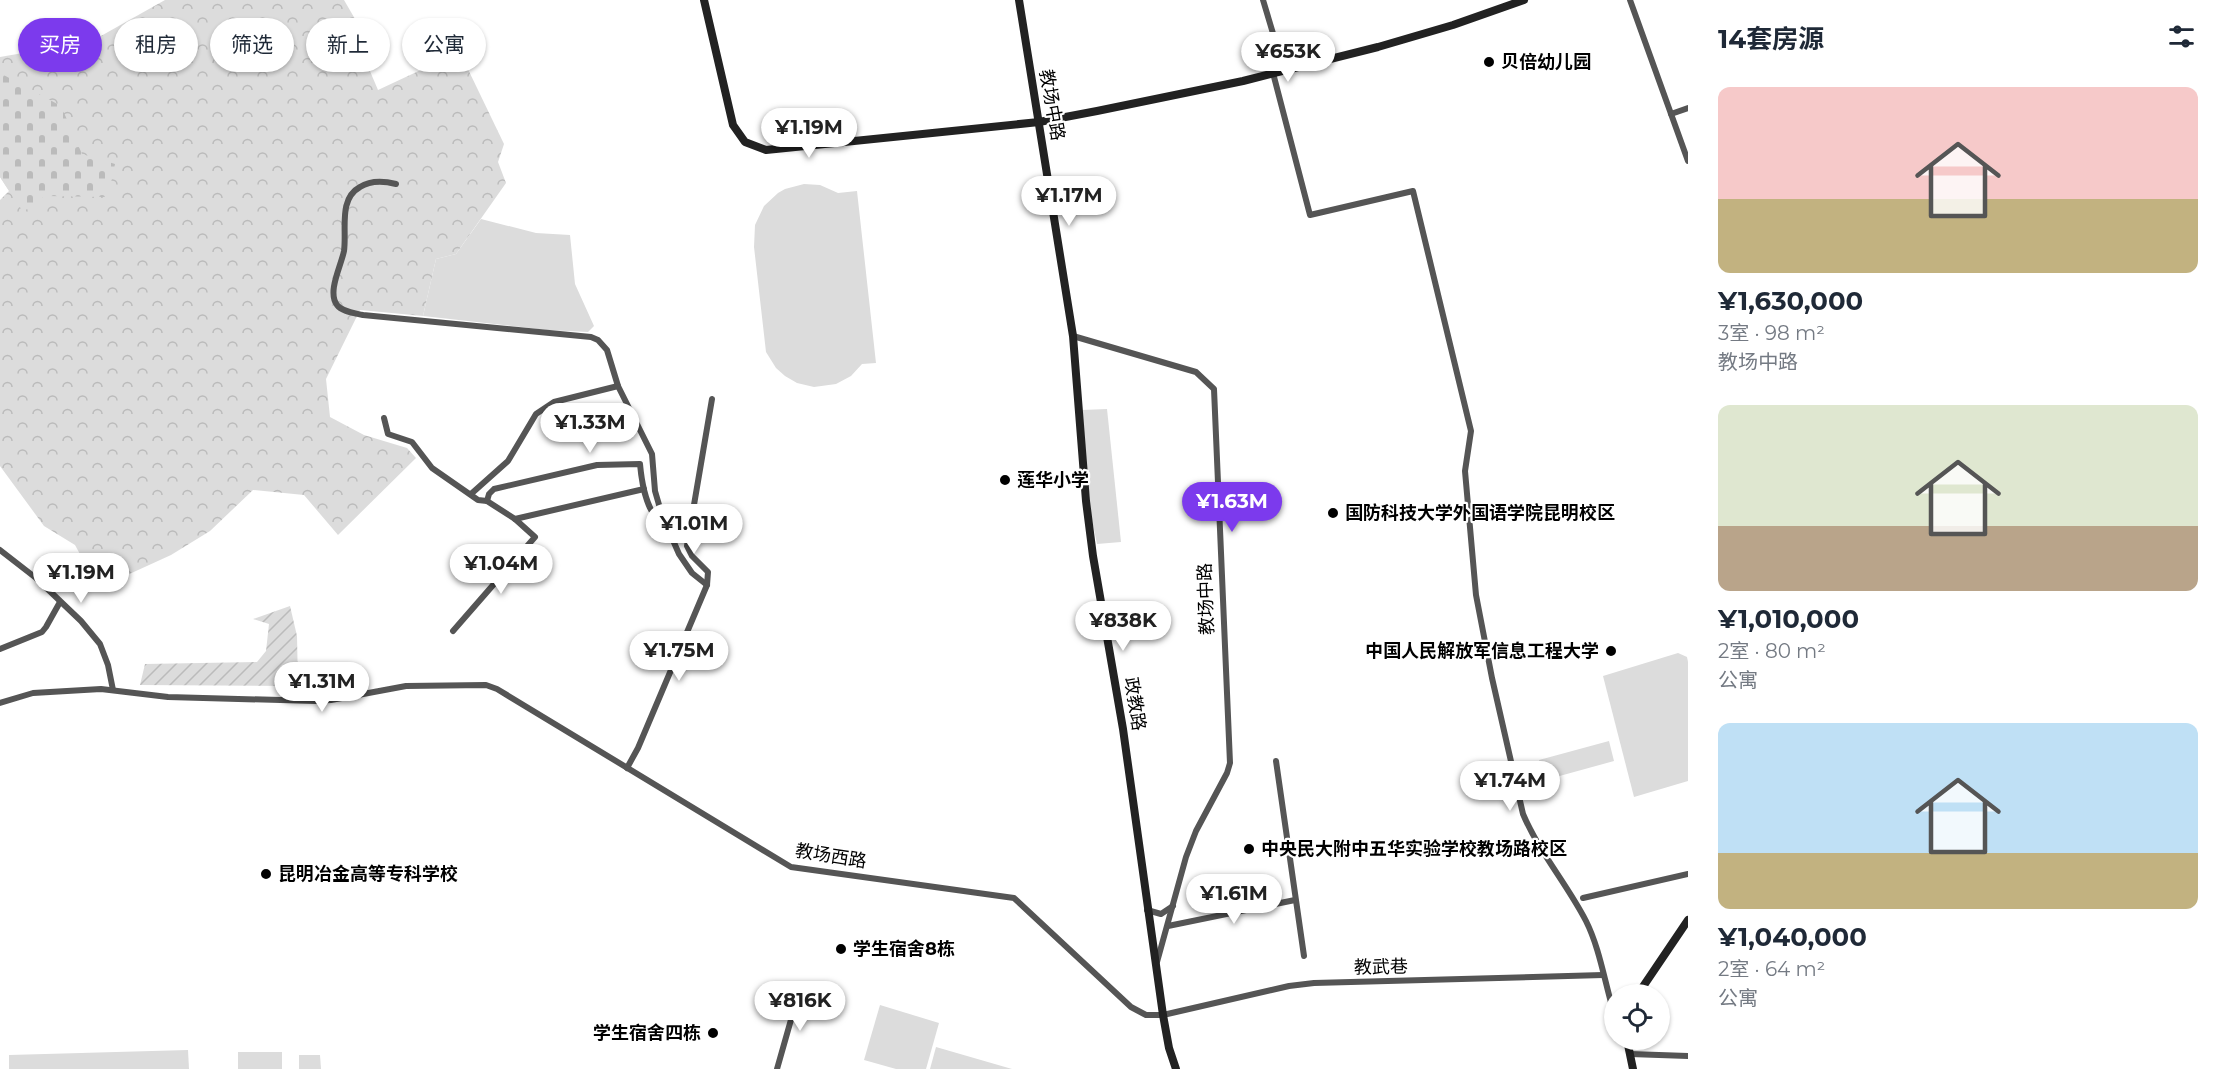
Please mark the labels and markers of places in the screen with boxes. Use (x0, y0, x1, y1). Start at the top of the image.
pin: ¥653K (1246, 32, 1330, 83)
place label: 贝倍幼儿园 (1501, 51, 1591, 73)
marker: 贝倍幼儿园 (1482, 55, 1496, 69)
pin: ¥1.19M (760, 108, 858, 159)
pin: ¥1.17M (1020, 176, 1118, 227)
pin: ¥1.33M (541, 403, 639, 454)
place label: 莲华小学 (1017, 469, 1089, 491)
marker: 莲华小学 (998, 473, 1012, 487)
pin: ¥1.63M (1183, 482, 1281, 533)
place label: 国防科技大学外国语学院昆明校区 (1345, 502, 1615, 524)
pin: ¥1.01M (645, 504, 743, 555)
marker: 国防科技大学外国语学院昆明校区 (1326, 506, 1340, 520)
pin: ¥1.04M (452, 544, 550, 595)
pin: ¥1.19M (32, 553, 130, 604)
pin: ¥838K (1081, 601, 1165, 652)
pin: ¥1.75M (630, 631, 728, 682)
place label: 中国人民解放军信息工程大学 (1365, 640, 1599, 662)
marker: 中国人民解放军信息工程大学 (1604, 644, 1618, 658)
pin: ¥1.31M (273, 662, 371, 713)
pin: ¥1.74M (1461, 761, 1559, 812)
place label: 中央民大附中五华实验学校教场路校区 (1261, 838, 1567, 860)
marker: 中央民大附中五华实验学校教场路校区 (1242, 842, 1256, 856)
place label: 昆明冶金高等专科学校 (278, 863, 458, 885)
marker: 昆明冶金高等专科学校 (259, 867, 273, 881)
pin: ¥1.61M (1185, 874, 1283, 925)
place label: 学生宿舍8栋 (853, 938, 955, 960)
marker: 学生宿舍8栋 (834, 942, 848, 956)
pin: ¥816K (758, 981, 842, 1032)
place label: 学生宿舍四栋 (593, 1022, 701, 1044)
marker: 学生宿舍四栋 (706, 1026, 720, 1040)

